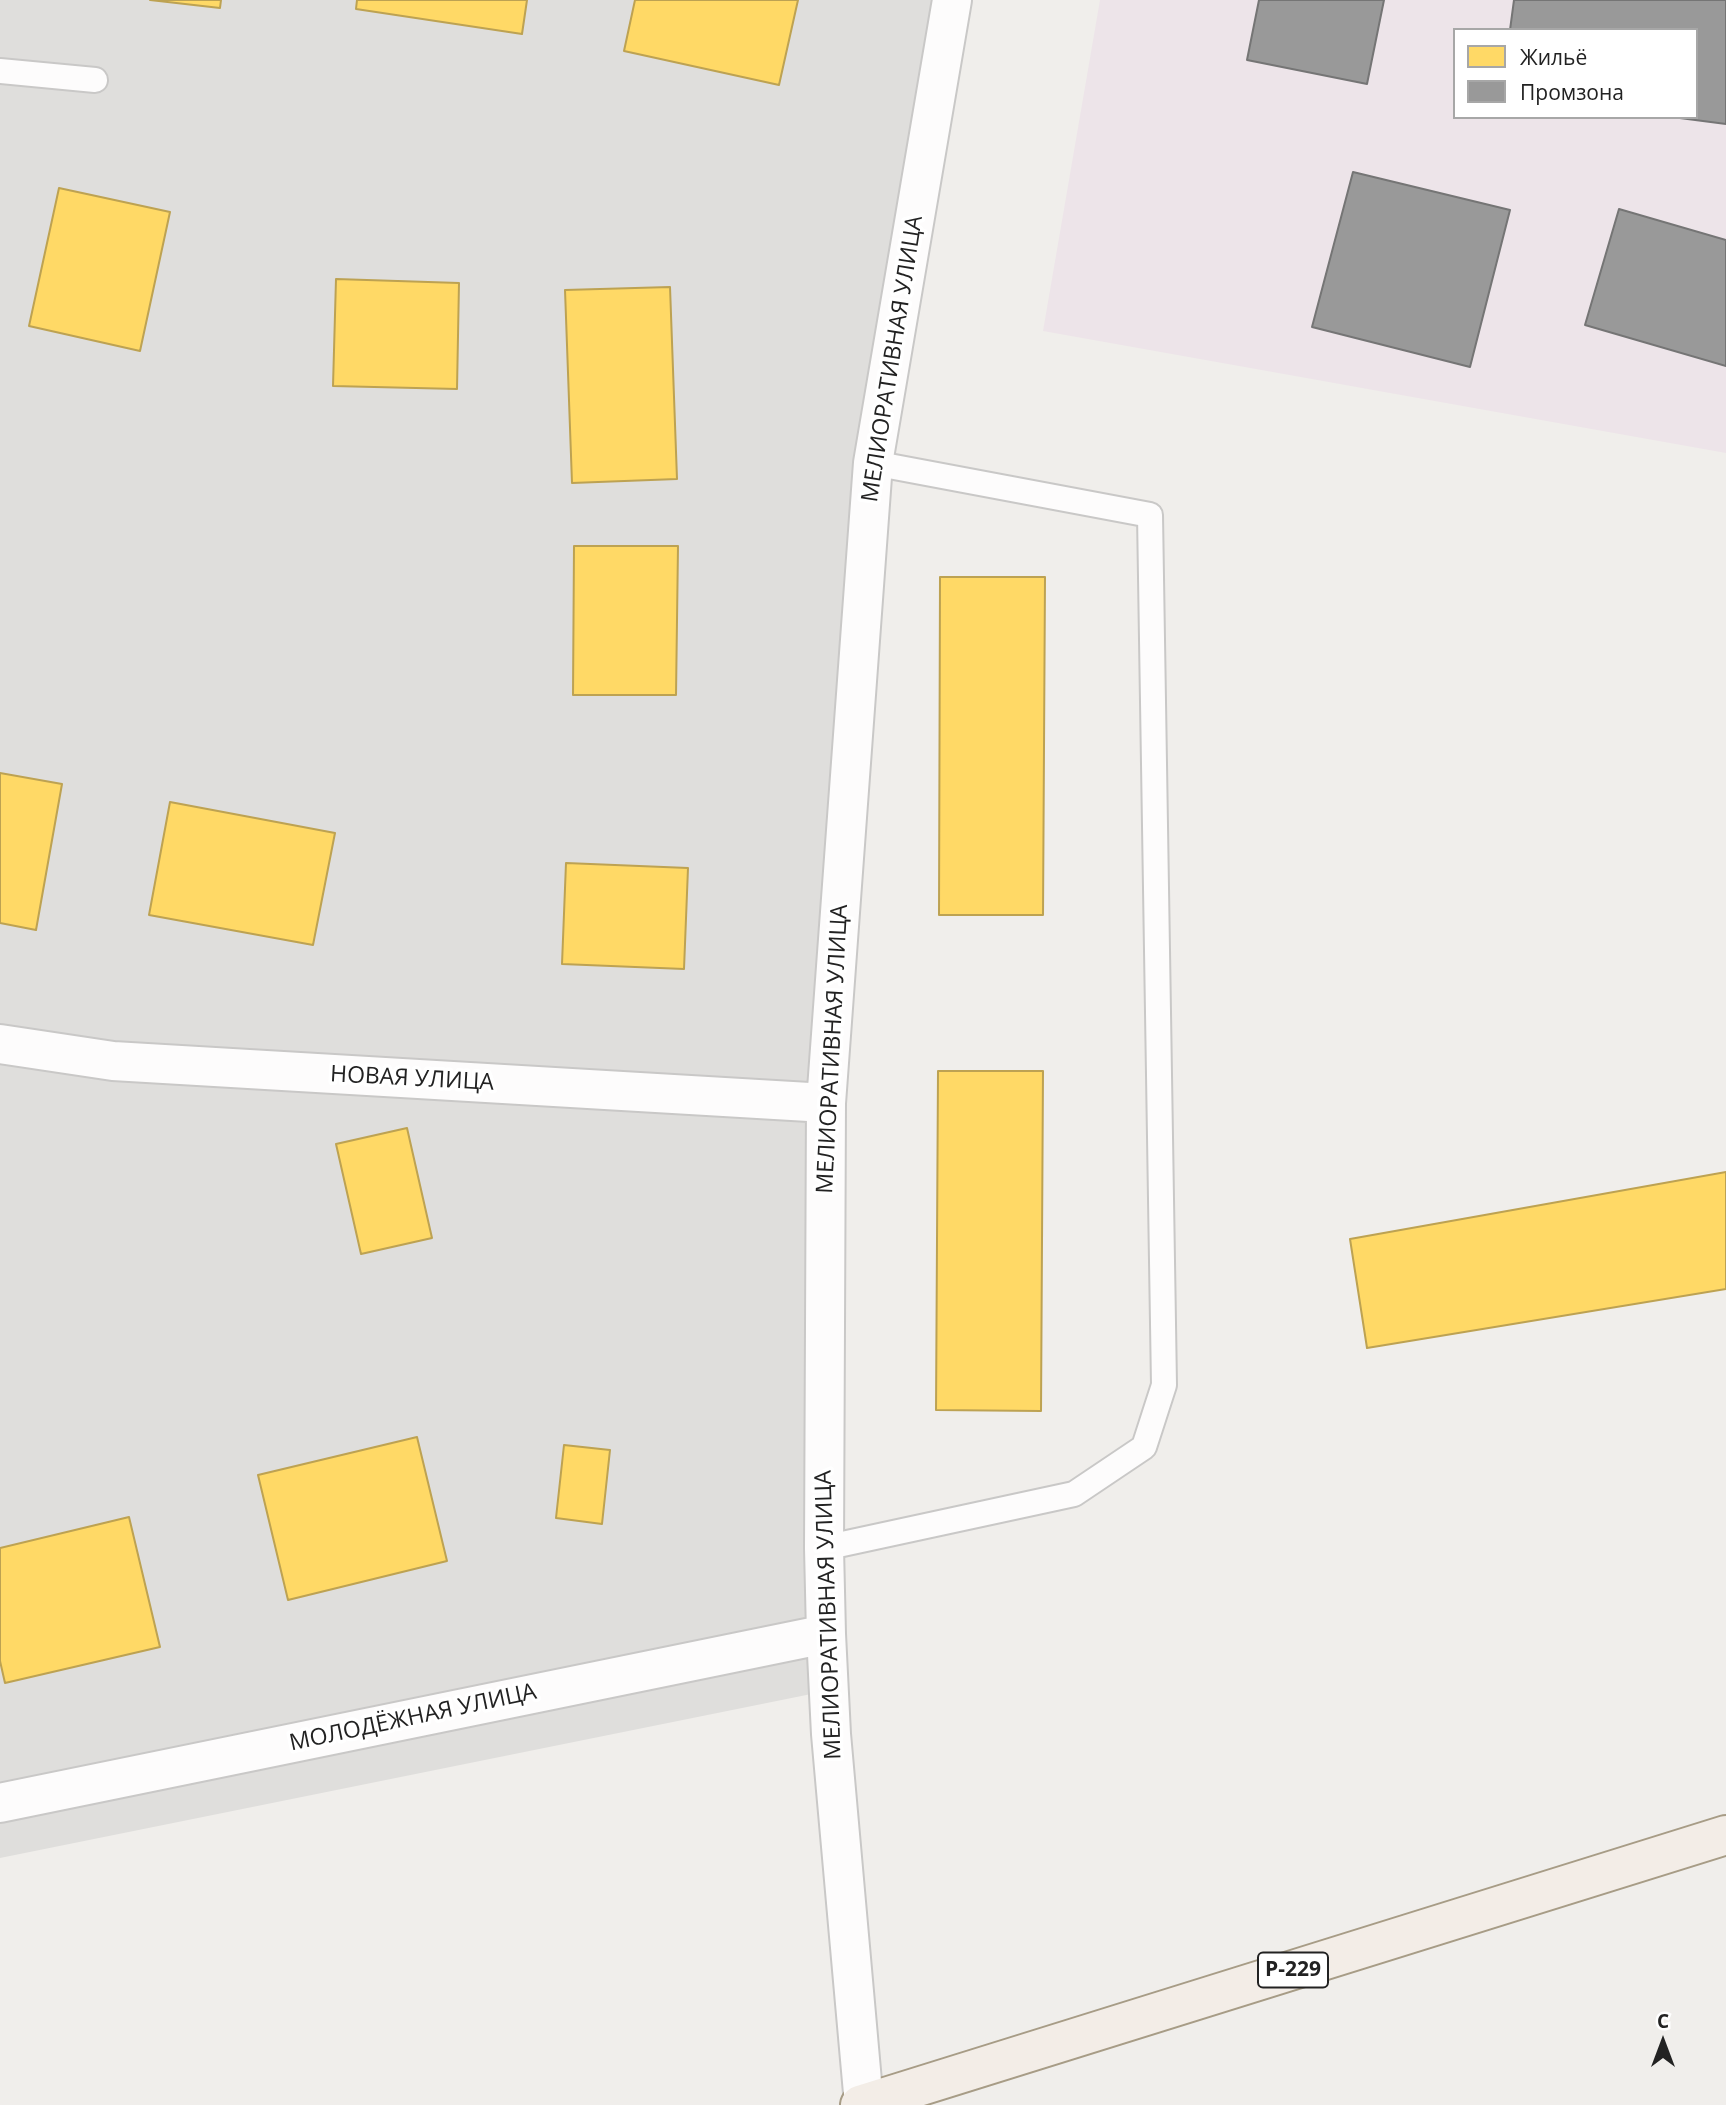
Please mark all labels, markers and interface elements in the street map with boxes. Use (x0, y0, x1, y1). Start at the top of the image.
legend (1453, 28, 1698, 119)
text: Жильё (1520, 43, 1587, 71)
text: Промзона (1520, 78, 1624, 106)
street label: МЕЛИОРАТИВНАЯ УЛИЦА (857, 214, 929, 504)
street label: МЕЛИОРАТИВНАЯ УЛИЦА (812, 904, 854, 1194)
street label: НОВАЯ УЛИЦА (329, 1061, 495, 1097)
street label: МЕЛИОРАТИВНАЯ УЛИЦА (810, 1470, 848, 1760)
street label: МОЛОДЁЖНАЯ УЛИЦА (287, 1678, 539, 1758)
road number: Р-229 (1258, 1952, 1328, 1988)
north arrow (1628, 2007, 1698, 2077)
text: С (1657, 2008, 1669, 2034)

